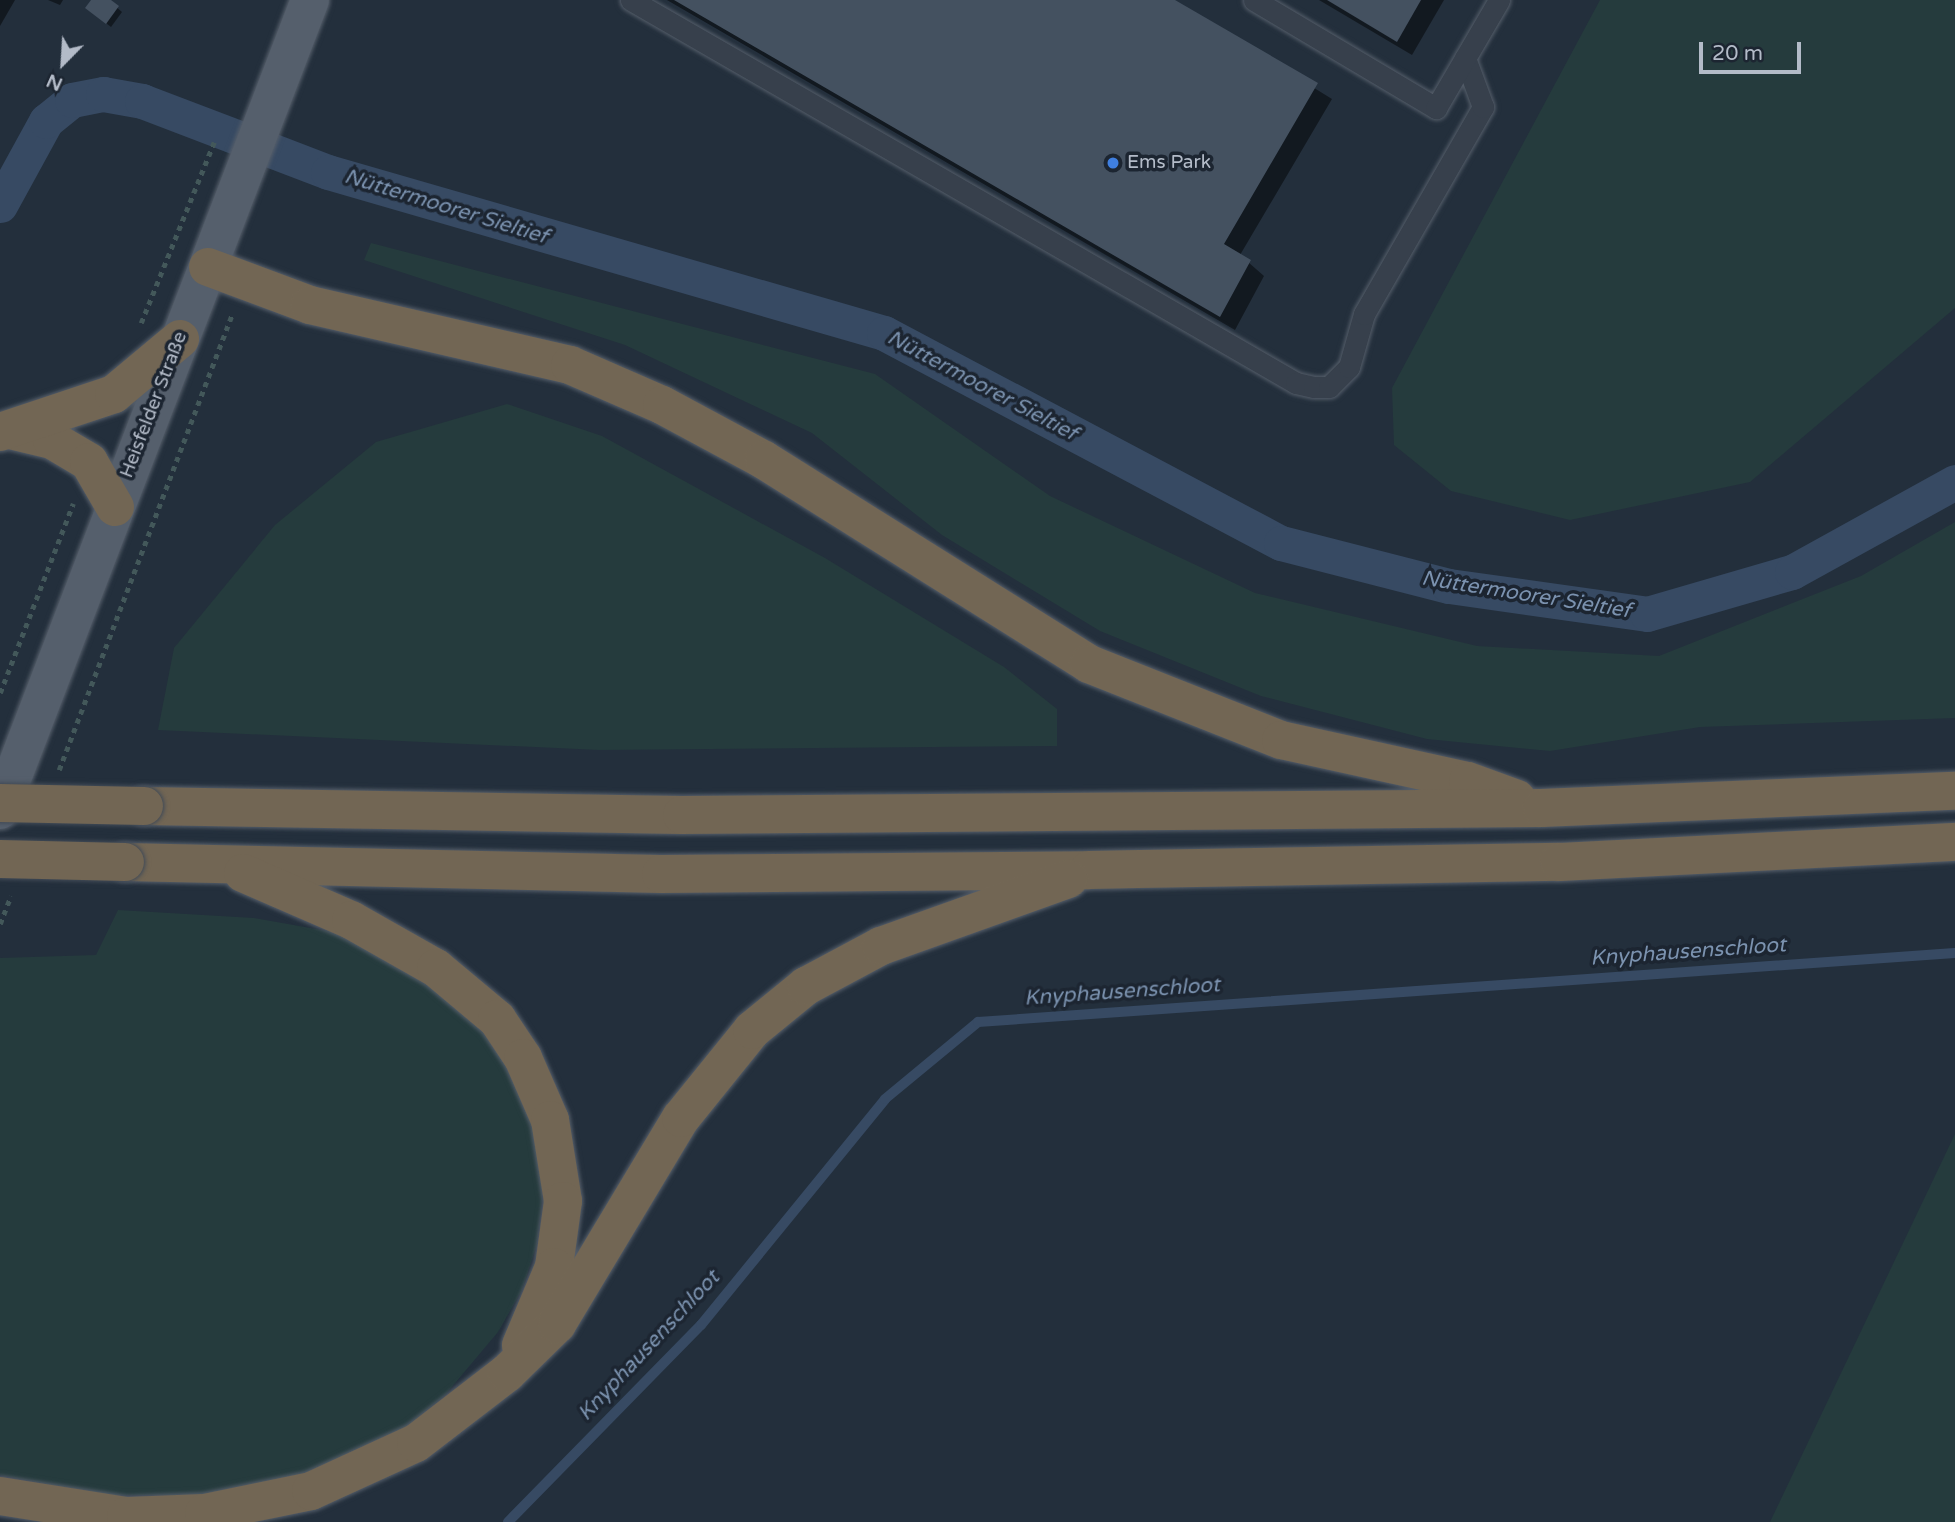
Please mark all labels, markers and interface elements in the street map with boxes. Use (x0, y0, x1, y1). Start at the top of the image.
north arrow (28, 28, 98, 98)
scale bar (1703, 28, 1804, 72)
text: 20 m (1712, 41, 1763, 66)
text: N (43, 69, 66, 95)
place label: Ems Park (1127, 152, 1211, 174)
marker: Ems Park (1105, 155, 1121, 171)
water label: Nüttermoorer Sieltief (341, 164, 551, 250)
water label: Nüttermoorer Sieltief (883, 325, 1081, 447)
street label: Heisfelder Straße (116, 329, 192, 481)
water label: Nüttermoorer Sieltief (1420, 566, 1632, 624)
water label: Knyphausenschloot (1589, 933, 1787, 971)
water label: Knyphausenschloot (1023, 973, 1221, 1011)
water label: Knyphausenschloot (573, 1266, 725, 1426)

